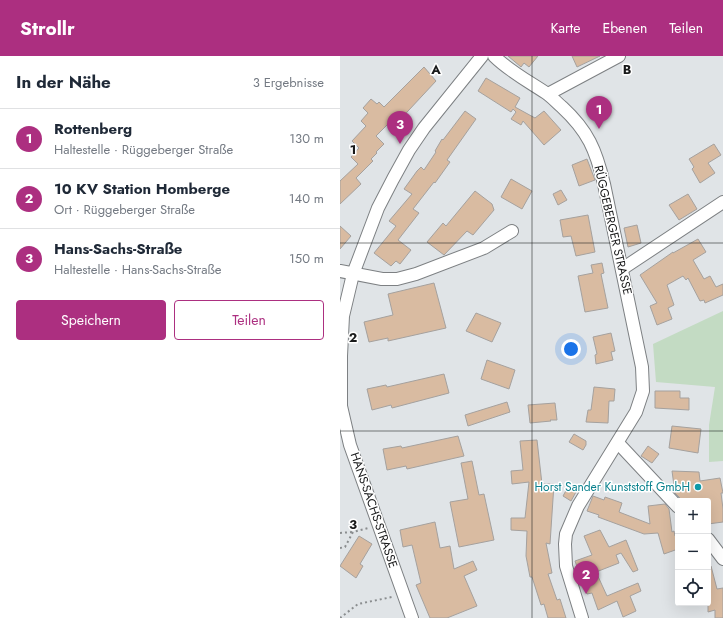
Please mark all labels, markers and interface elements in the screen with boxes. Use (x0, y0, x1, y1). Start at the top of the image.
text: Strollr (20, 15, 75, 42)
text: Karte (550, 18, 580, 38)
text: Ebenen (602, 18, 647, 38)
text: Teilen (669, 18, 703, 38)
text: A (430, 60, 441, 79)
text: B (623, 60, 632, 79)
text: In der Nähe (16, 70, 111, 94)
text: 3 Ergebnisse (253, 73, 324, 92)
pin: 1 (586, 96, 612, 129)
pin: 3 (387, 111, 413, 144)
text: Rottenberg (54, 118, 132, 140)
text: 1 (26, 129, 32, 148)
text: 130 m (289, 129, 324, 148)
text: Haltestelle · Rüggeberger Straße (54, 140, 233, 159)
text: 1 (350, 140, 356, 159)
street label: RÜGGEBERGER STRASSE (589, 164, 637, 296)
text: 10 KV Station Homberge (54, 178, 230, 200)
text: 2 (25, 189, 33, 208)
text: 140 m (289, 189, 324, 208)
text: Ort · Rüggeberger Straße (54, 200, 195, 219)
text: Hans-Sachs-Straße (54, 238, 182, 260)
text: 3 (25, 249, 33, 268)
text: 150 m (289, 249, 324, 268)
text: Haltestelle · Hans-Sachs-Straße (54, 260, 222, 279)
button: Speichern (16, 300, 166, 340)
button: Teilen (174, 300, 324, 340)
text: 2 (349, 328, 357, 347)
your location (561, 339, 581, 359)
street label: HANS-SACHS-STRASSE (346, 450, 402, 570)
place label: Horst Sander Kunststoff GmbH (535, 478, 690, 496)
marker: Horst Sander Kunststoff GmbH (693, 482, 703, 492)
map controls (675, 498, 711, 606)
button: + (675, 498, 711, 534)
text: 3 (349, 515, 357, 534)
button: − (675, 534, 711, 570)
pin: 2 (573, 561, 599, 594)
button: locate (675, 570, 711, 606)

